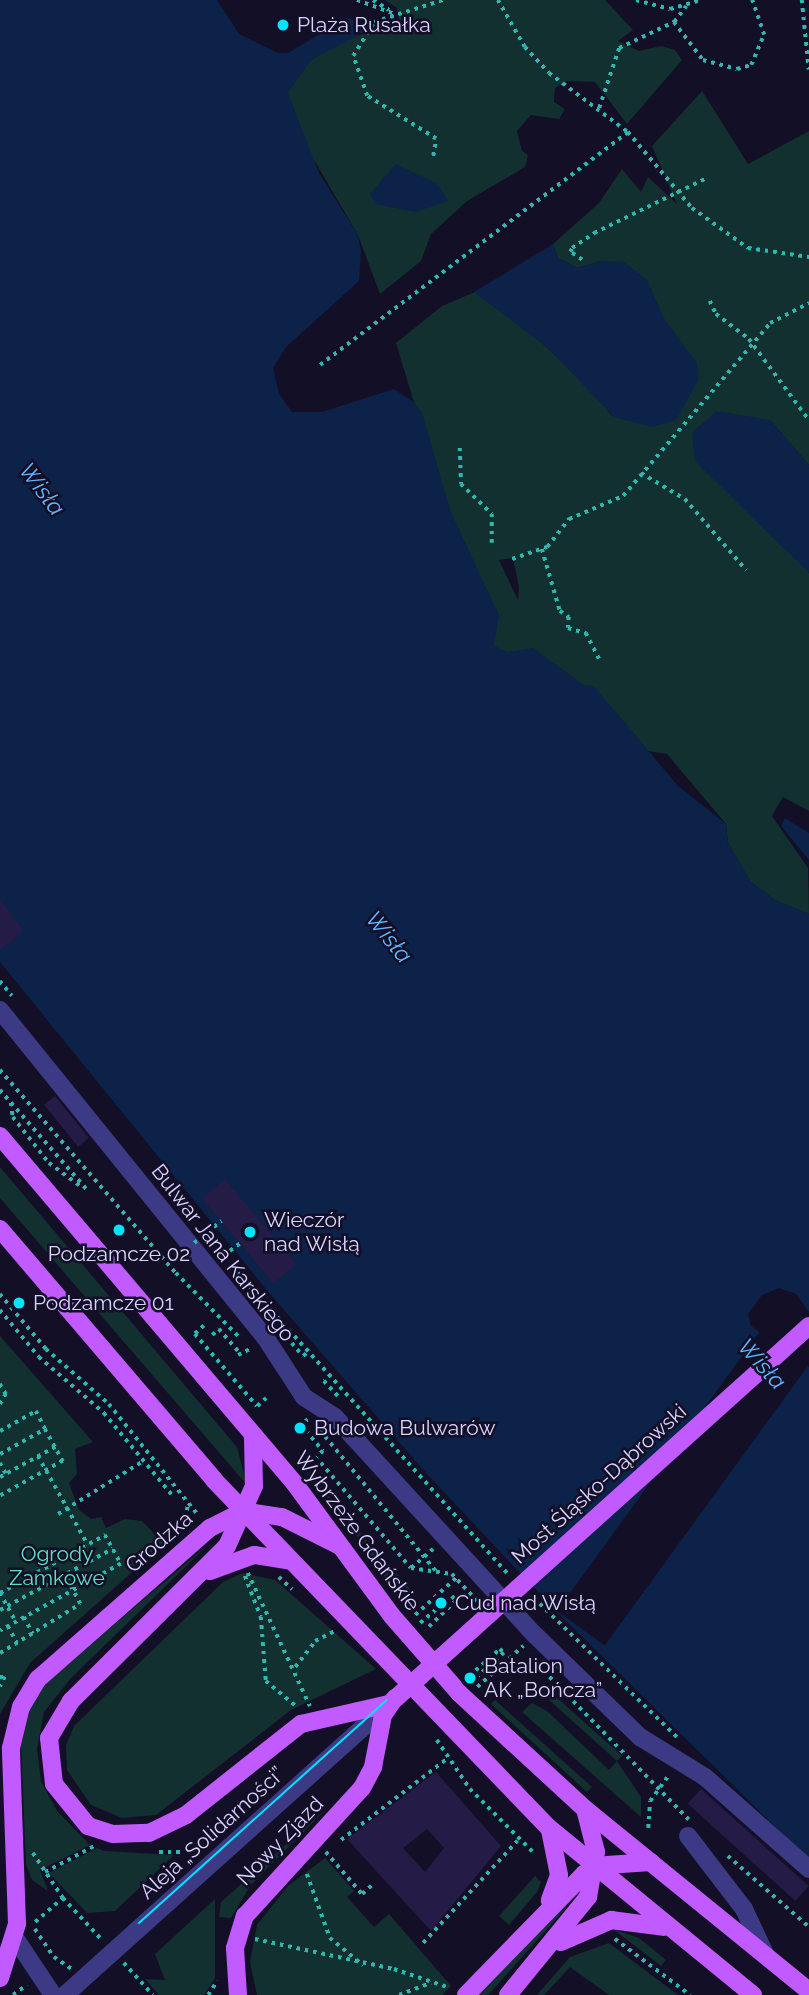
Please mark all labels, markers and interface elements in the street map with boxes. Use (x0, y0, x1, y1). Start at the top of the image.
place label: Plaża Rusałka (297, 12, 431, 38)
marker: Plaża Rusałka (275, 17, 291, 33)
water label: Wisła (13, 457, 71, 521)
water label: Wisła (360, 905, 418, 969)
street label: Bulwar Jana Karskiego (146, 1159, 300, 1347)
place label: Wieczór nad Wisłą (264, 1207, 360, 1257)
marker: Podzamcze 02 (111, 1222, 127, 1238)
marker: Wieczór nad Wisłą (242, 1224, 258, 1240)
place label: Podzamcze 02 (48, 1241, 190, 1267)
place label: Podzamcze 01 (33, 1290, 174, 1316)
marker: Podzamcze 01 (11, 1295, 27, 1311)
water label: Wisła (732, 1333, 792, 1395)
street label: Most Śląsko-Dąbrowski (506, 1399, 692, 1569)
place label: Budowa Bulwarów (314, 1415, 496, 1441)
marker: Budowa Bulwarów (292, 1420, 308, 1436)
street label: Wybrzeże Gdańskie (289, 1446, 425, 1616)
street label: Grodzka (120, 1506, 198, 1578)
park label: Ogrody Zamkowe (9, 1541, 105, 1591)
place label: Cud nad Wisłą (455, 1590, 597, 1616)
marker: Cud nad Wisłą (433, 1595, 449, 1611)
place label: Batalion AK „Bończa” (484, 1653, 603, 1703)
marker: Batalion AK „Bończa” (462, 1670, 478, 1686)
street label: Aleja „Solidarności” (134, 1761, 290, 1905)
street label: Nowy Zjazd (231, 1791, 329, 1891)

